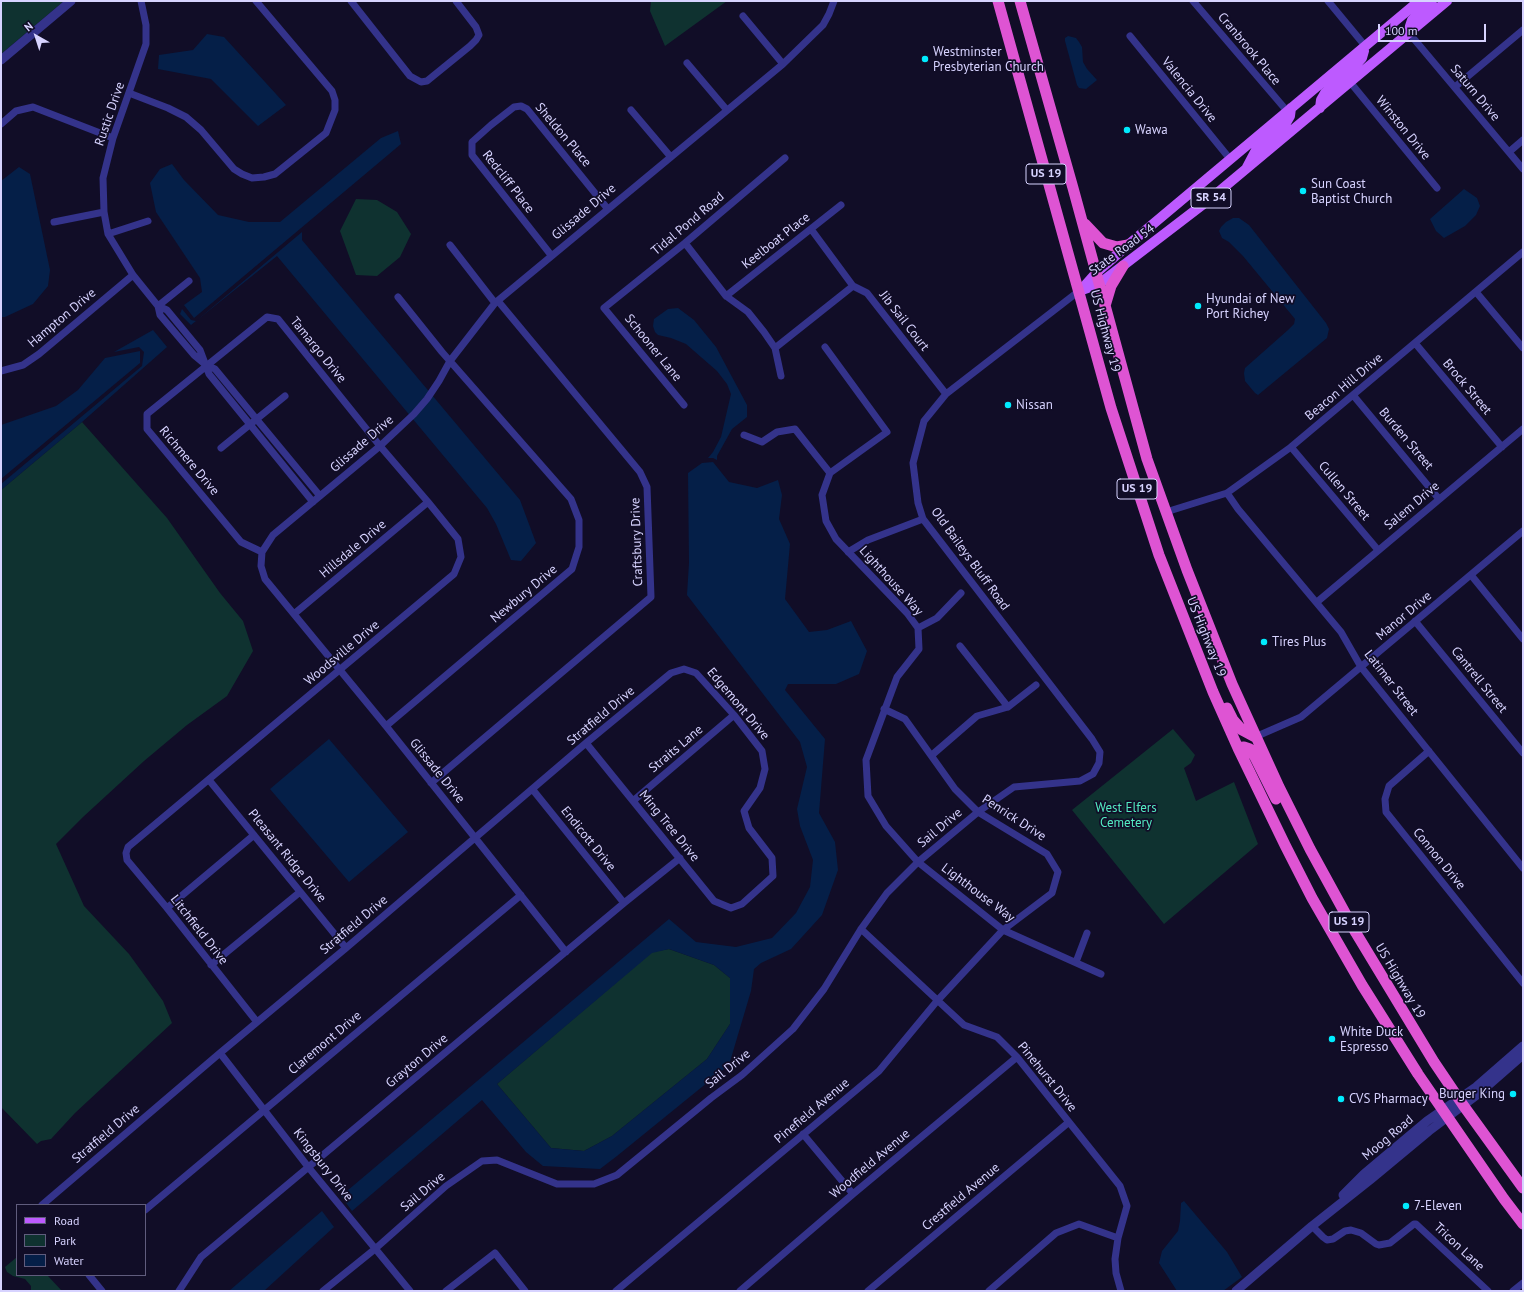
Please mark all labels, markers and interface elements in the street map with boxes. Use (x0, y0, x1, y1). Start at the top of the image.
street label: Cranbrook Place (1214, 10, 1284, 88)
north arrow (16, 16, 56, 56)
scale bar (1380, 16, 1488, 42)
text: N (21, 19, 36, 34)
text: 100 m (1385, 23, 1418, 38)
place label: Westminster Presbyterian Church (933, 44, 1044, 75)
marker: Westminster Presbyterian Church (920, 54, 930, 64)
street label: Valencia Drive (1158, 54, 1220, 126)
street label: Saturn Drive (1447, 62, 1503, 124)
street label: Rustic Drive (92, 80, 128, 148)
street label: Winston Drive (1372, 93, 1434, 163)
street label: Sheldon Place (532, 100, 594, 170)
place label: Wawa (1135, 122, 1168, 138)
marker: Wawa (1122, 125, 1132, 135)
street label: Redcliff Place (479, 148, 537, 216)
road number: US 19 (1026, 164, 1066, 184)
place label: Sun Coast Baptist Church (1311, 176, 1392, 207)
street label: Glissade Drive (549, 181, 619, 243)
marker: Sun Coast Baptist Church (1298, 186, 1308, 196)
road number: SR 54 (1191, 188, 1231, 208)
street label: Tidal Pond Road (648, 189, 728, 259)
street label: Keelboat Place (739, 210, 813, 272)
street label: State Road 54 (1086, 221, 1158, 279)
street label: Hampton Drive (25, 285, 99, 351)
street label: Jib Sail Court (876, 288, 932, 354)
street label: US Highway 19 (1086, 288, 1124, 374)
place label: Hyundai of New Port Richey (1206, 291, 1295, 322)
marker: Hyundai of New Port Richey (1193, 301, 1203, 311)
street label: Schooner Lane (621, 311, 685, 385)
street label: Tamargo Drive (287, 314, 349, 386)
street label: Beacon Hill Drive (1302, 350, 1386, 424)
street label: Brock Street (1439, 356, 1495, 418)
place label: Nissan (1016, 397, 1053, 413)
marker: Nissan (1003, 400, 1013, 410)
street label: Burden Street (1375, 405, 1437, 473)
street label: Glissade Drive (327, 412, 397, 476)
street label: Richmere Drive (156, 423, 222, 499)
street label: Cullen Street (1315, 458, 1373, 524)
road number: US 19 (1117, 479, 1157, 499)
street label: Salem Drive (1381, 479, 1443, 533)
street label: Craftsbury Drive (628, 497, 646, 587)
street label: Old Baileys Bluff Road (927, 504, 1013, 614)
street label: Hillsdale Drive (317, 517, 389, 581)
street label: Lighthouse Way (856, 543, 926, 619)
street label: Newbury Drive (488, 562, 560, 626)
street label: Manor Drive (1373, 588, 1435, 644)
street label: US Highway 19 (1183, 595, 1229, 679)
street label: Woodsville Drive (301, 617, 383, 689)
place label: Tires Plus (1272, 634, 1326, 650)
marker: Tires Plus (1259, 637, 1269, 647)
street label: Cantrell Street (1448, 644, 1510, 716)
street label: Latimer Street (1361, 647, 1421, 719)
street label: Edgemont Drive (703, 665, 773, 743)
street label: Stratfield Drive (564, 683, 638, 749)
street label: Straits Lane (646, 722, 706, 776)
street label: Glissade Drive (406, 735, 468, 807)
street label: Ming Tree Drive (635, 787, 703, 865)
street label: Penrick Drive (979, 792, 1049, 844)
park label: West Elfers Cemetery (1095, 800, 1157, 831)
street label: Endicott Drive (557, 804, 619, 874)
street label: Sail Drive (915, 805, 965, 851)
street label: Pleasant Ridge Drive (245, 806, 329, 906)
street label: Connon Drive (1409, 825, 1469, 893)
street label: Lighthouse Way (938, 860, 1018, 926)
street label: Litchfield Drive (167, 892, 231, 968)
street label: Stratfield Drive (317, 892, 391, 958)
road number: US 19 (1329, 912, 1369, 932)
street label: US Highway 19 (1371, 941, 1429, 1021)
street label: Claremont Drive (285, 1008, 365, 1078)
place label: White Duck Espresso (1340, 1024, 1403, 1055)
street label: Grayton Drive (383, 1031, 451, 1091)
marker: White Duck Espresso (1327, 1034, 1337, 1044)
street label: Pinehurst Drive (1014, 1039, 1080, 1115)
street label: Sail Drive (702, 1046, 754, 1092)
street label: Pinefield Avenue (771, 1075, 853, 1147)
place label: Burger King (1439, 1086, 1505, 1102)
marker: Burger King (1508, 1089, 1518, 1099)
place label: CVS Pharmacy (1349, 1091, 1428, 1107)
marker: CVS Pharmacy (1336, 1094, 1346, 1104)
street label: Stratfield Drive (69, 1101, 143, 1167)
street label: Moog Road (1359, 1112, 1417, 1164)
street label: Kingsbury Drive (290, 1125, 356, 1205)
street label: Woodfield Avenue (827, 1126, 913, 1202)
street label: Crestfield Avenue (919, 1160, 1003, 1234)
street label: Sail Drive (398, 1169, 448, 1215)
place label: 7-Eleven (1414, 1198, 1462, 1214)
marker: 7-Eleven (1401, 1201, 1411, 1211)
legend (16, 1204, 146, 1276)
text: Road (54, 1213, 79, 1228)
street label: Tricon Lane (1430, 1220, 1488, 1274)
text: Park (54, 1233, 76, 1248)
text: Water (54, 1253, 84, 1268)

